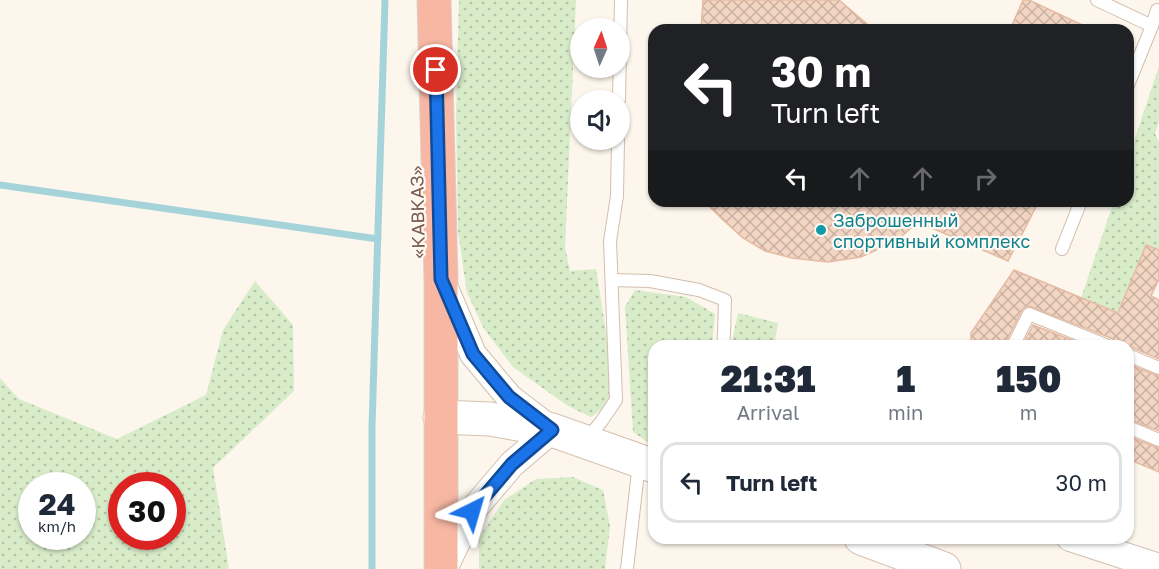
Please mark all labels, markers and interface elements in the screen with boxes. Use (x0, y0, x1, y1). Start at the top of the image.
north arrow (570, 18, 630, 78)
map controls (570, 18, 630, 150)
pin (410, 44, 461, 95)
text: 30 m (771, 46, 871, 96)
icon: left (672, 48, 750, 126)
icon: arrive (419, 53, 452, 86)
button: sound (570, 90, 630, 150)
text: Turn left (771, 97, 880, 129)
icon: left (780, 162, 813, 195)
icon: ahead (843, 162, 876, 195)
icon: ahead (906, 162, 939, 195)
icon: right (969, 162, 1002, 195)
street label: «КАВКАЗ» (405, 165, 429, 259)
place label: Заброшенный спортивный комплекс (833, 209, 1030, 252)
marker: Заброшенный спортивный комплекс (814, 223, 828, 237)
text: 21:31 (721, 357, 815, 400)
text: 1 (896, 357, 915, 400)
text: 150 (996, 357, 1061, 400)
text: Arrival (737, 400, 799, 424)
text: min (888, 400, 923, 424)
text: m (1020, 400, 1038, 424)
icon: left (675, 466, 708, 499)
text: Turn left (726, 469, 817, 496)
text: 30 m (1056, 469, 1107, 496)
speed limit sign: 30 (108, 472, 186, 550)
position arrow (440, 479, 504, 543)
text: 24 (38, 486, 76, 522)
text: km/h (38, 517, 76, 535)

